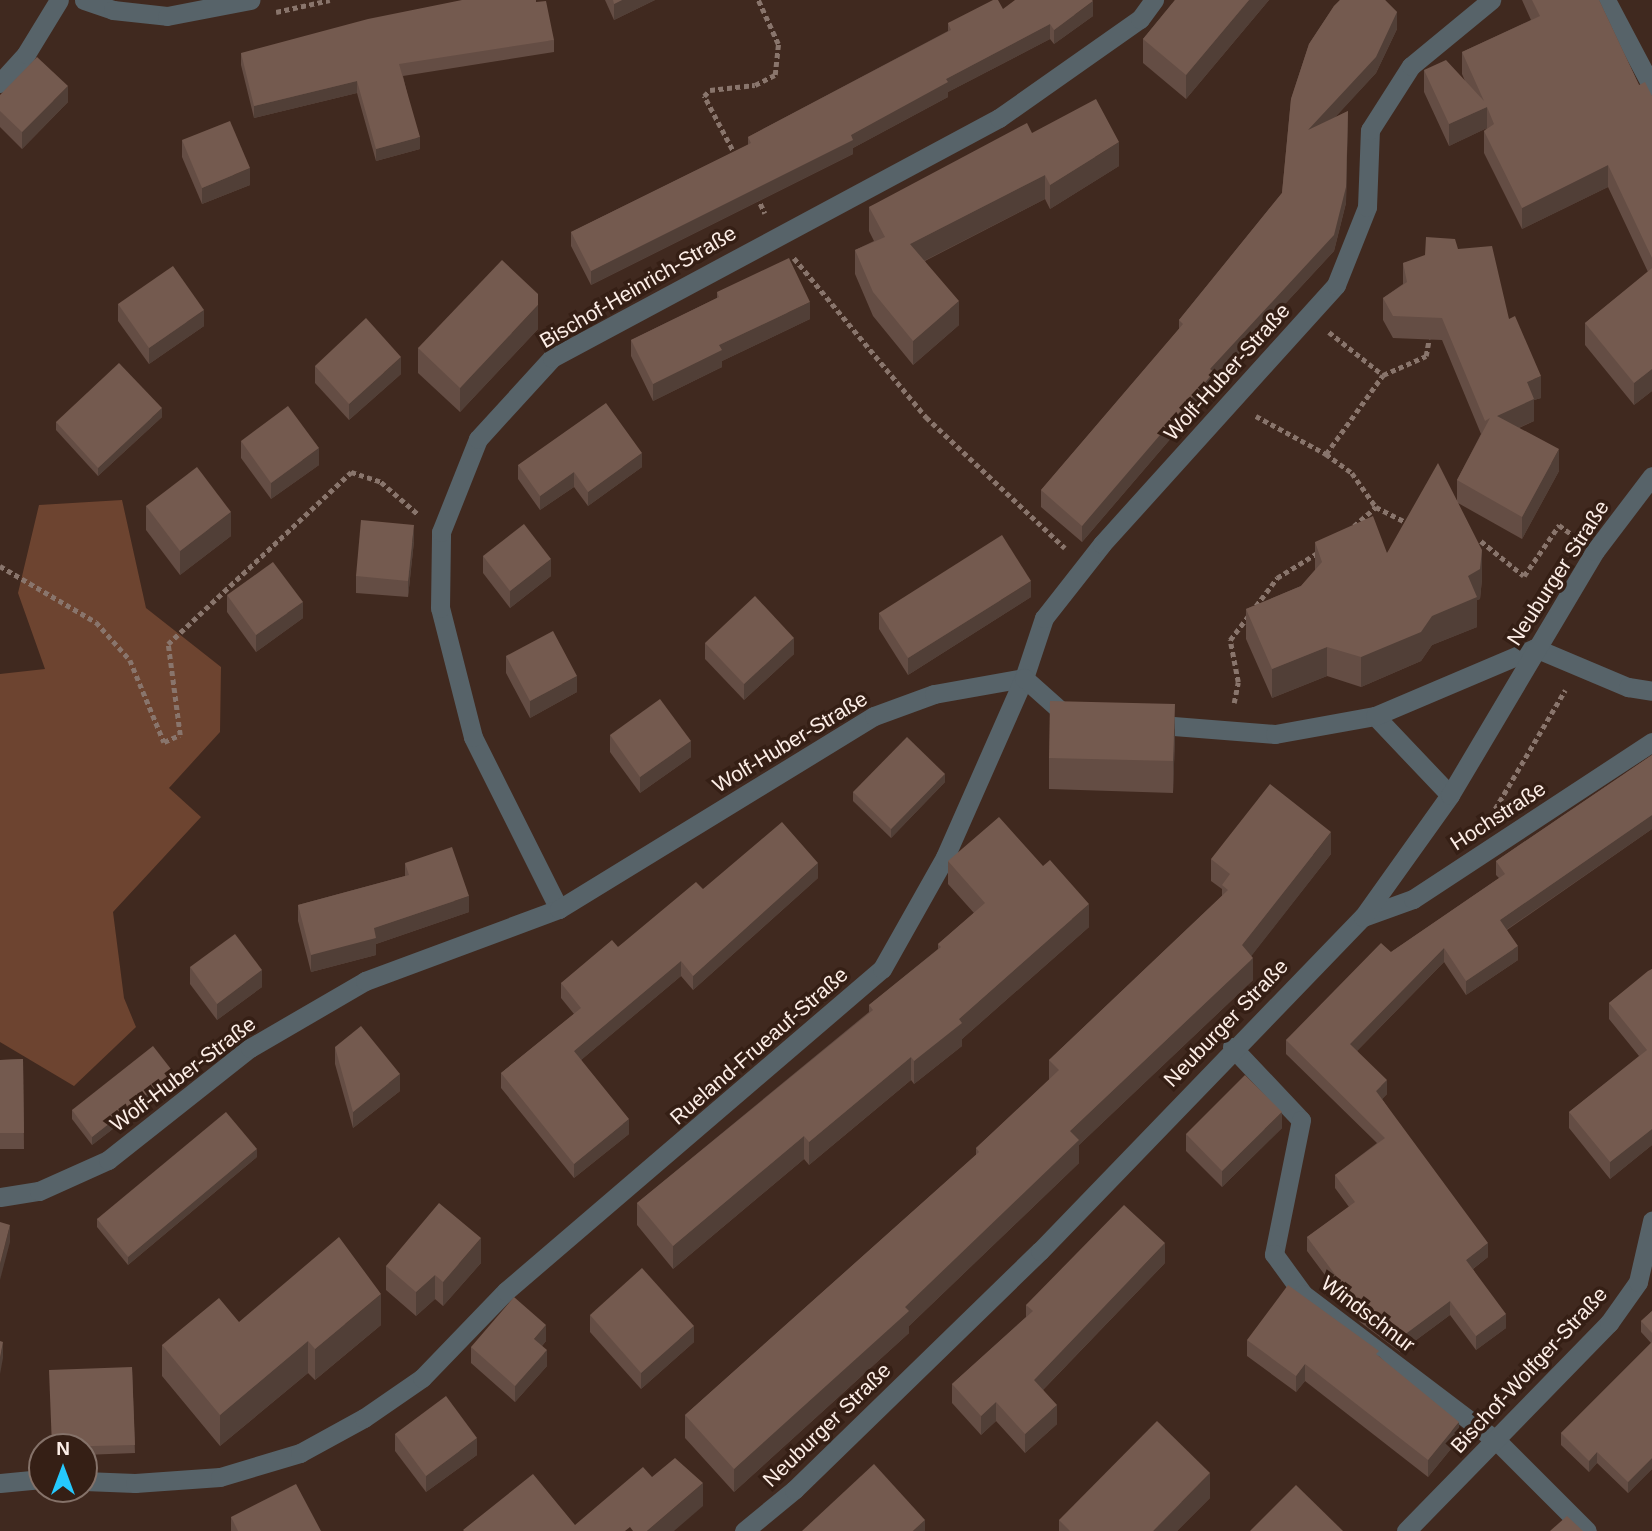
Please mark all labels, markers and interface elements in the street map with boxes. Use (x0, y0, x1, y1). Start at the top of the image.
street label: Bischof-Heinrich-Straße (535, 220, 741, 354)
street label: Wolf-Huber-Straße (1159, 298, 1295, 446)
street label: Neuburger Straße (1502, 496, 1614, 650)
street label: Wolf-Huber-Straße (708, 686, 872, 798)
street label: Hochstraße (1446, 776, 1550, 856)
street label: Neuburger Straße (1159, 954, 1293, 1092)
street label: Rueland-Frueauf-Straße (665, 962, 853, 1130)
street label: Wolf-Huber-Straße (105, 1011, 261, 1137)
street label: Windschnur (1316, 1271, 1420, 1357)
street label: Bischof-Wolfger-Straße (1446, 1282, 1612, 1458)
street label: Neuburger Straße (758, 1358, 896, 1492)
north arrow (28, 1433, 98, 1503)
text: N (56, 1438, 70, 1459)

